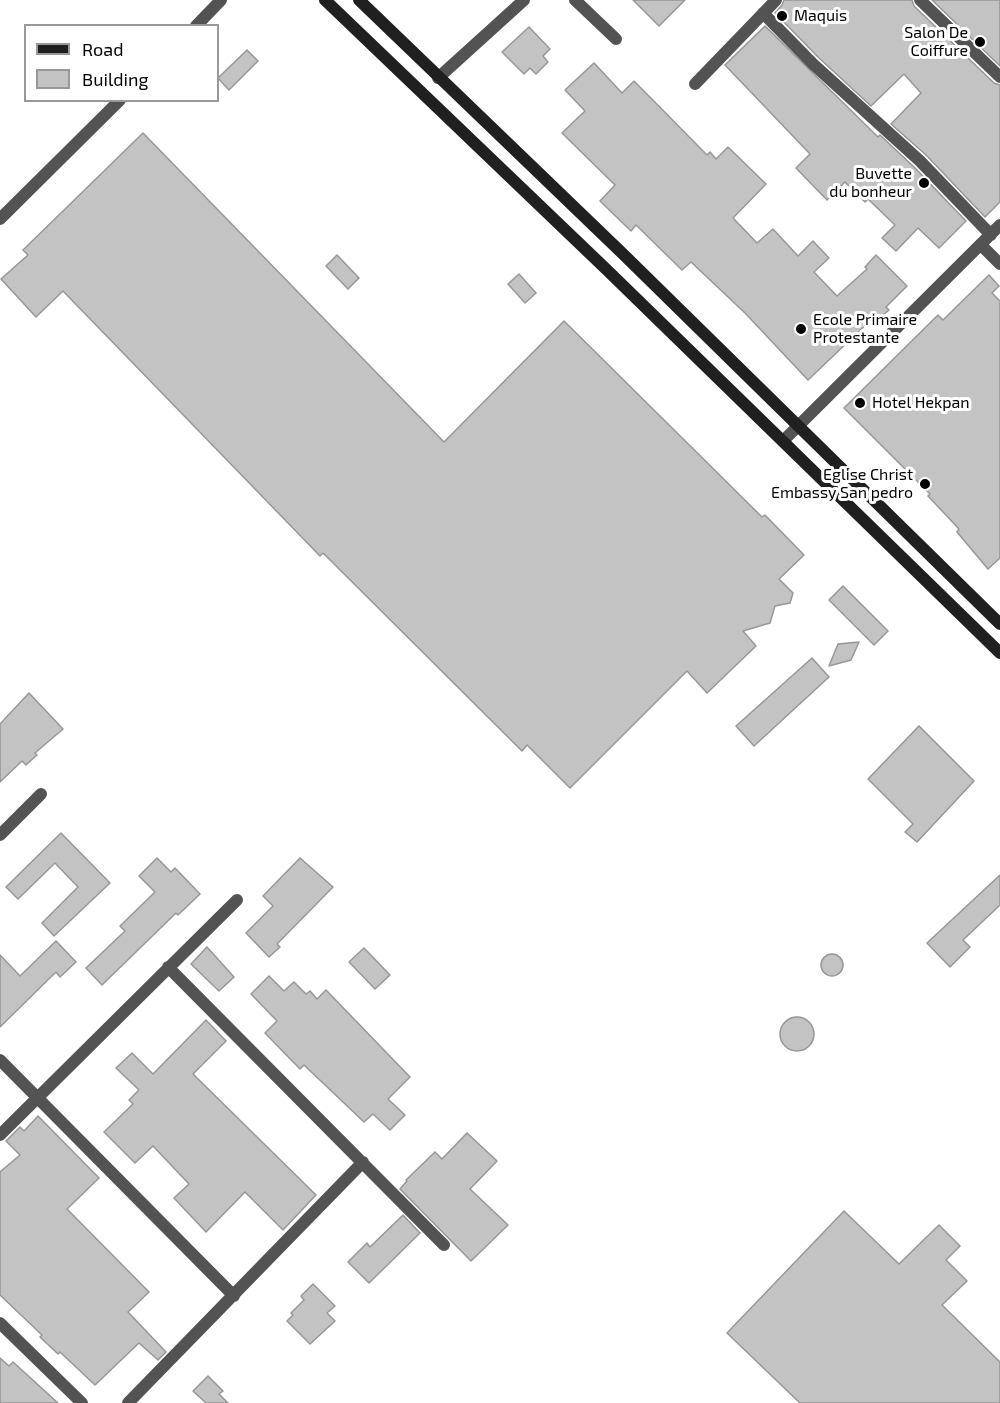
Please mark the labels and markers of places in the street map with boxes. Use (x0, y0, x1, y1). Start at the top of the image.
place label: Maquis (794, 6, 847, 26)
marker: Maquis (775, 9, 789, 23)
place label: Salon De Coiffure (904, 23, 968, 61)
marker: Salon De Coiffure (973, 35, 987, 49)
place label: Buvette du bonheur (829, 164, 912, 202)
marker: Buvette du bonheur (917, 176, 931, 190)
place label: Ecole Primaire Protestante (813, 310, 917, 348)
marker: Ecole Primaire Protestante (794, 322, 808, 336)
place label: Hotel Hekpan (872, 393, 970, 413)
marker: Hotel Hekpan (853, 396, 867, 410)
place label: Eglise Christ Embassy San pedro (771, 465, 913, 503)
marker: Eglise Christ Embassy San pedro (918, 477, 932, 491)

